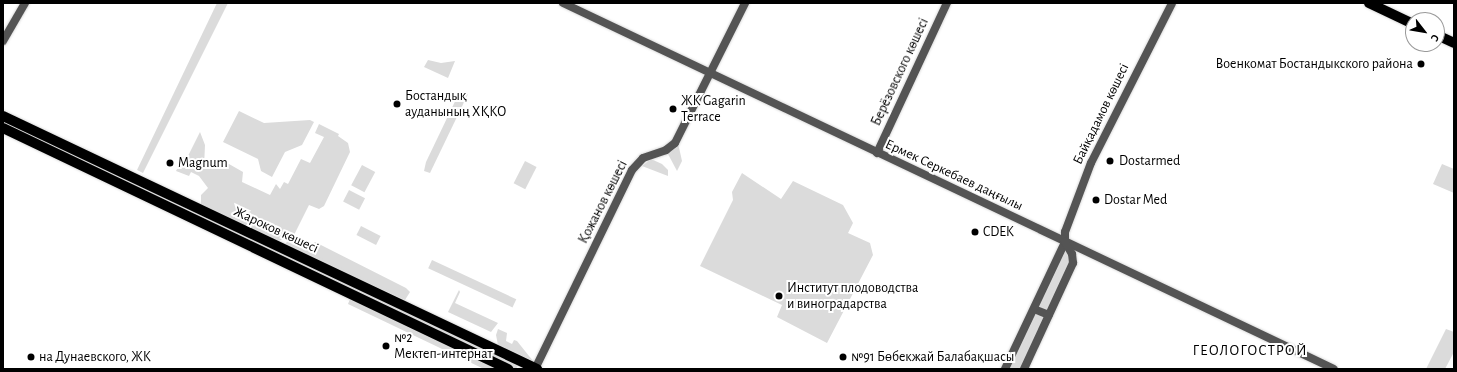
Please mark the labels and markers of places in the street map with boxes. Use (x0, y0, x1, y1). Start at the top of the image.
place label: Военкомат Бостандыкского района (1215, 56, 1413, 72)
marker: Военкомат Бостандыкского района (1416, 59, 1426, 69)
place label: Бостандық ауданының ХҚКО (405, 88, 506, 120)
place label: ЖК Gagarin Terrace (681, 93, 746, 126)
marker: Бостандық ауданының ХҚКО (392, 99, 402, 109)
marker: ЖК Gagarin Terrace (668, 104, 678, 114)
place label: Dostarmed (1119, 153, 1180, 169)
place label: Magnum (178, 155, 228, 171)
marker: Dostarmed (1104, 155, 1116, 167)
marker: Magnum (165, 158, 175, 168)
place label: Dostar Med (1104, 192, 1167, 208)
marker: Dostar Med (1091, 195, 1101, 205)
place label: CDEK (983, 224, 1014, 240)
marker: CDEK (970, 227, 980, 237)
place label: Институт плодоводства и виноградарства (787, 280, 919, 312)
marker: Институт плодоводства и виноградарства (774, 291, 784, 301)
place label: №2 Мектеп-интернат (394, 330, 493, 362)
marker: №2 Мектеп-интернат (381, 341, 391, 351)
place label: на Дунаевского, ЖК (39, 349, 151, 365)
place label: №91 Бөбекжай Балабақшасы (851, 349, 1014, 365)
marker: на Дунаевского, ЖК (26, 352, 36, 362)
marker: №91 Бөбекжай Балабақшасы (838, 352, 848, 362)

